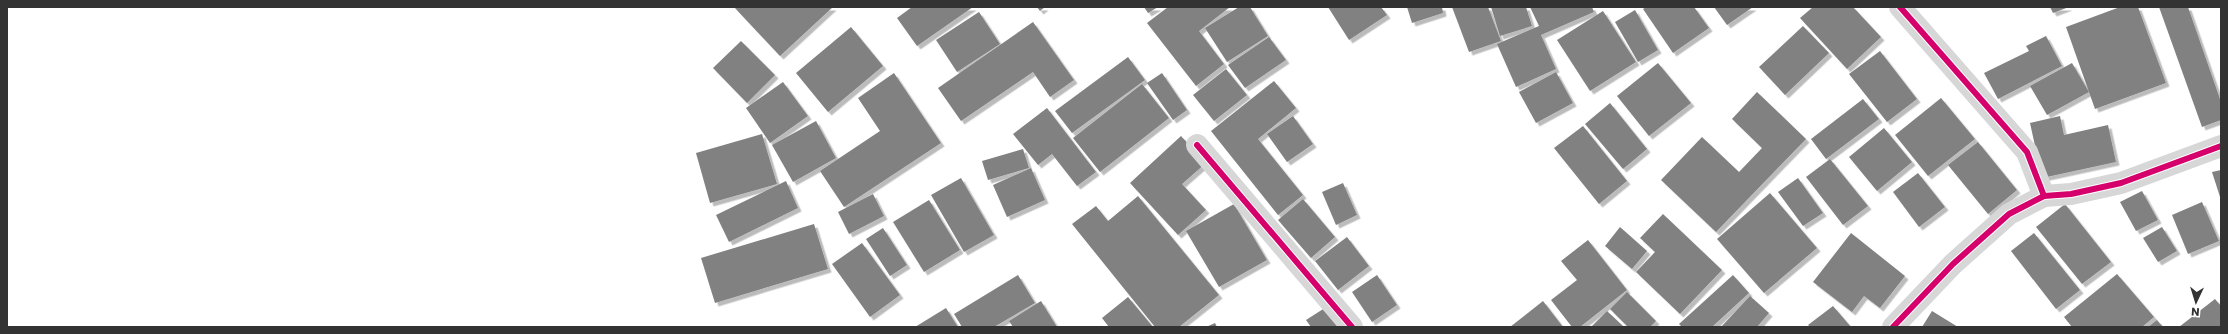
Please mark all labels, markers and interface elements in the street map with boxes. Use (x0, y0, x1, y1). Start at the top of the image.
north arrow (2176, 282, 2216, 322)
text: N (2191, 304, 2200, 320)

